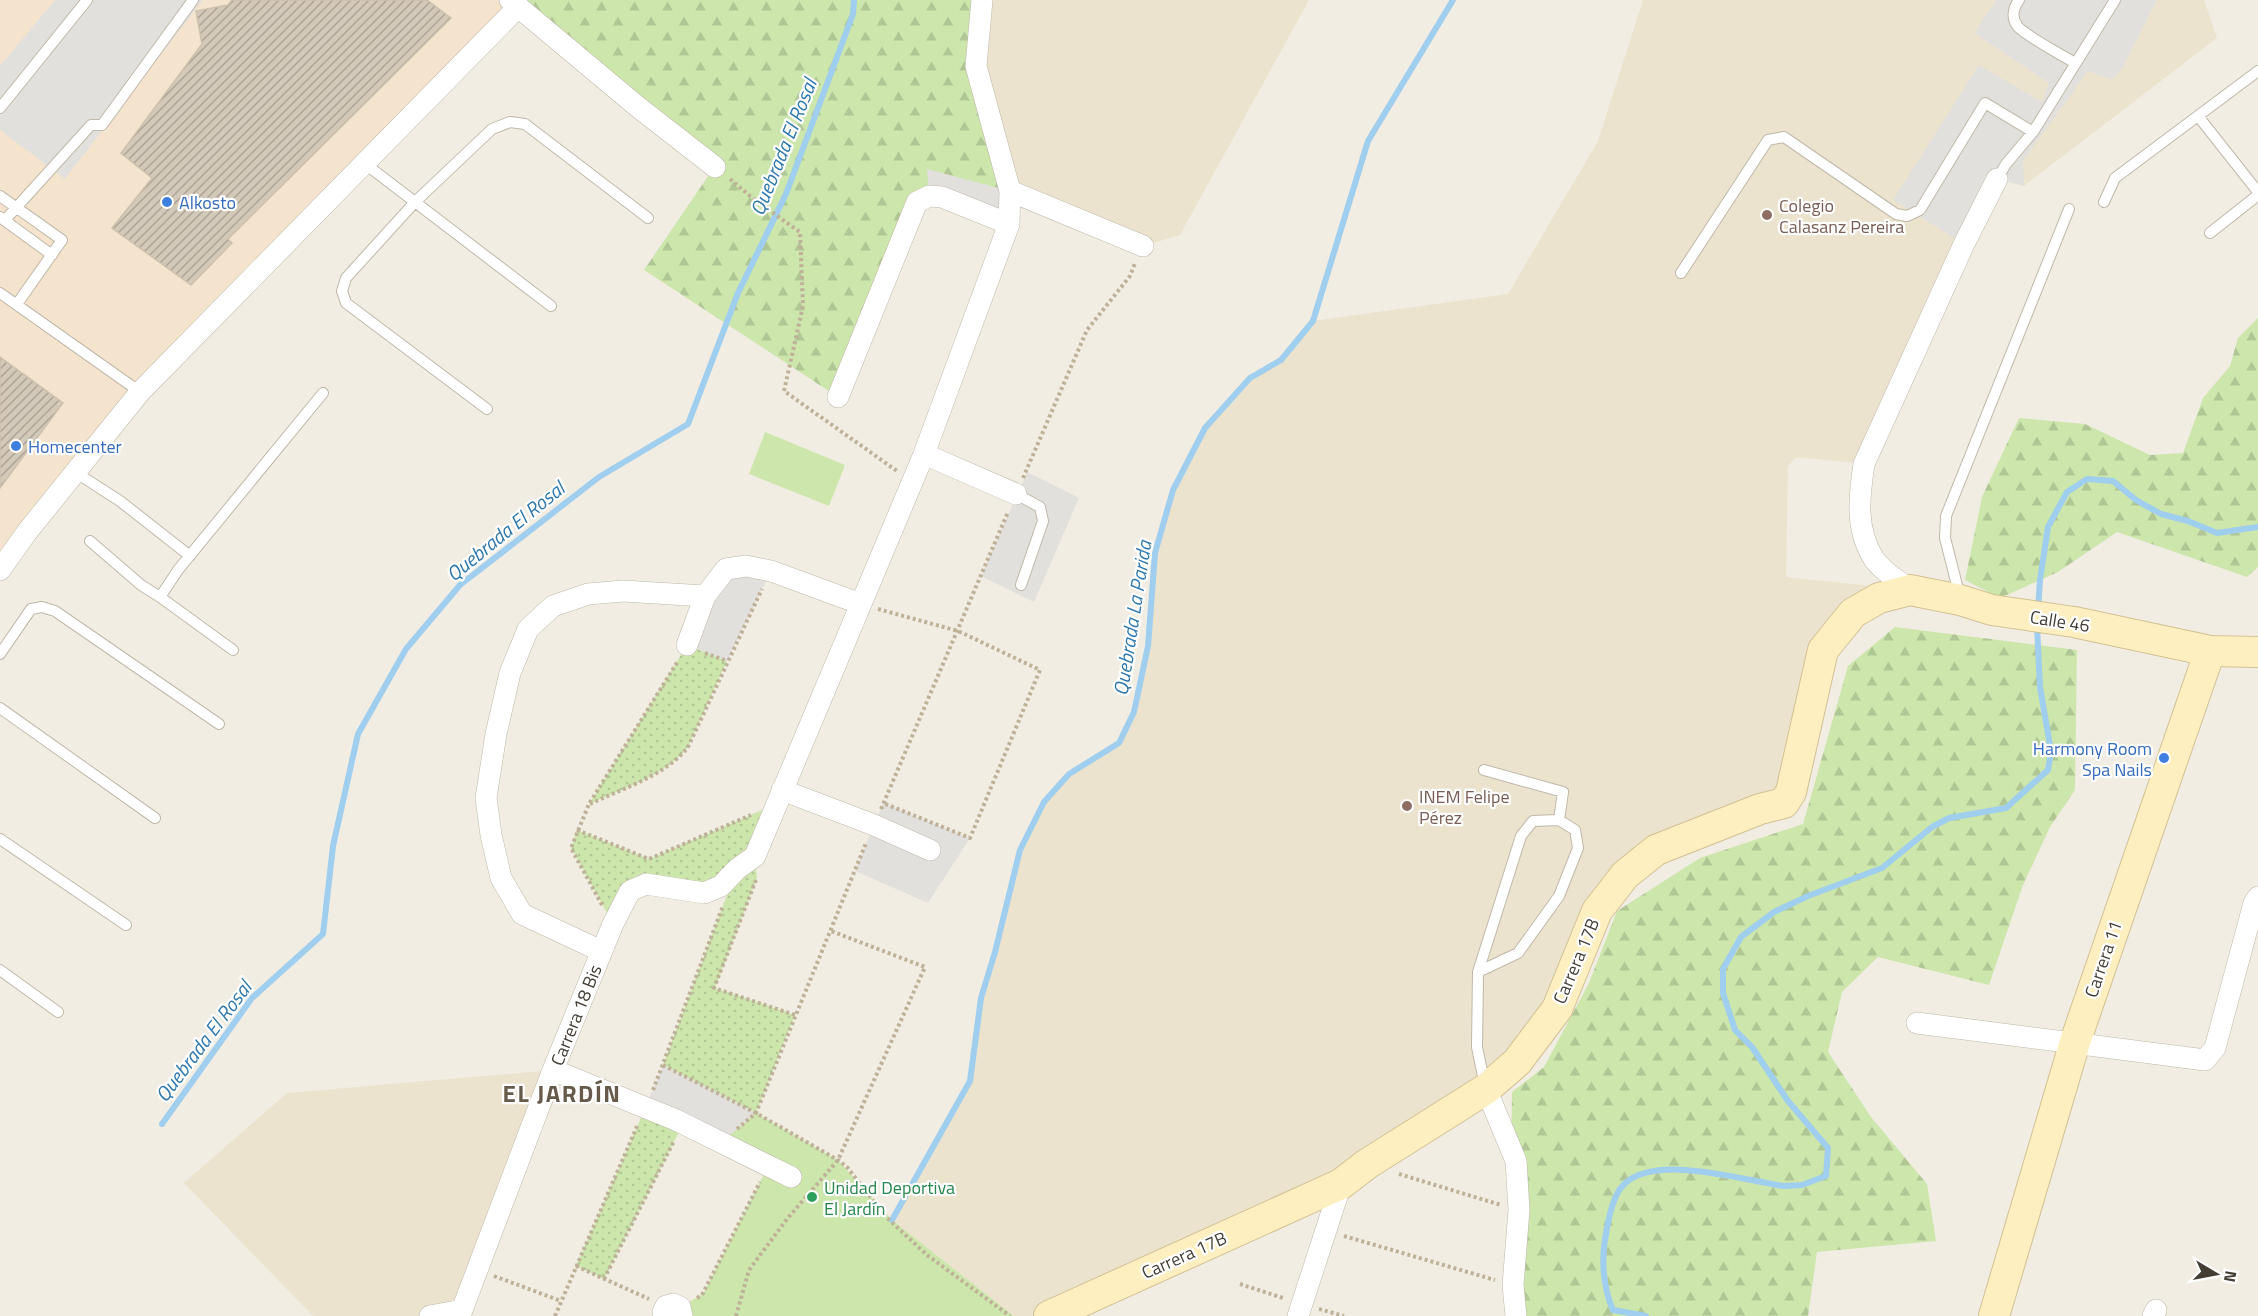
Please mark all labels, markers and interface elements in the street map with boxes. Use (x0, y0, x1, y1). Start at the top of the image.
water label: Quebrada El Rosal (741, 72, 826, 220)
place label: Alkosto (179, 189, 236, 216)
place label: Colegio Calasanz Pereira (1779, 192, 1904, 240)
marker: Alkosto (160, 195, 174, 209)
marker: Colegio Calasanz Pereira (1760, 208, 1774, 222)
place label: Homecenter (28, 433, 122, 460)
marker: Homecenter (9, 439, 23, 453)
water label: Quebrada El Rosal (439, 472, 573, 589)
water label: Quebrada La Parida (1104, 537, 1160, 698)
street label: Calle 46 (2028, 603, 2092, 639)
place label: Harmony Room Spa Nails (2033, 735, 2152, 783)
marker: Harmony Room Spa Nails (2157, 751, 2171, 765)
place label: INEM Felipe Pérez (1419, 783, 1510, 831)
marker: INEM Felipe Pérez (1400, 799, 1414, 813)
street label: Carrera 17B (1546, 914, 1606, 1008)
street label: Carrera 11 (2077, 917, 2129, 1001)
street label: Carrera 18 Bis (543, 960, 609, 1070)
water label: Quebrada El Rosal (147, 972, 261, 1108)
district label: EL JARDÍN (503, 1075, 621, 1111)
place label: Unidad Deportiva El Jardín (824, 1174, 955, 1222)
marker: Unidad Deportiva El Jardín (805, 1190, 819, 1204)
street label: Carrera 17B (1137, 1224, 1231, 1286)
north arrow (2186, 1244, 2246, 1304)
text: N (2218, 1269, 2244, 1284)

